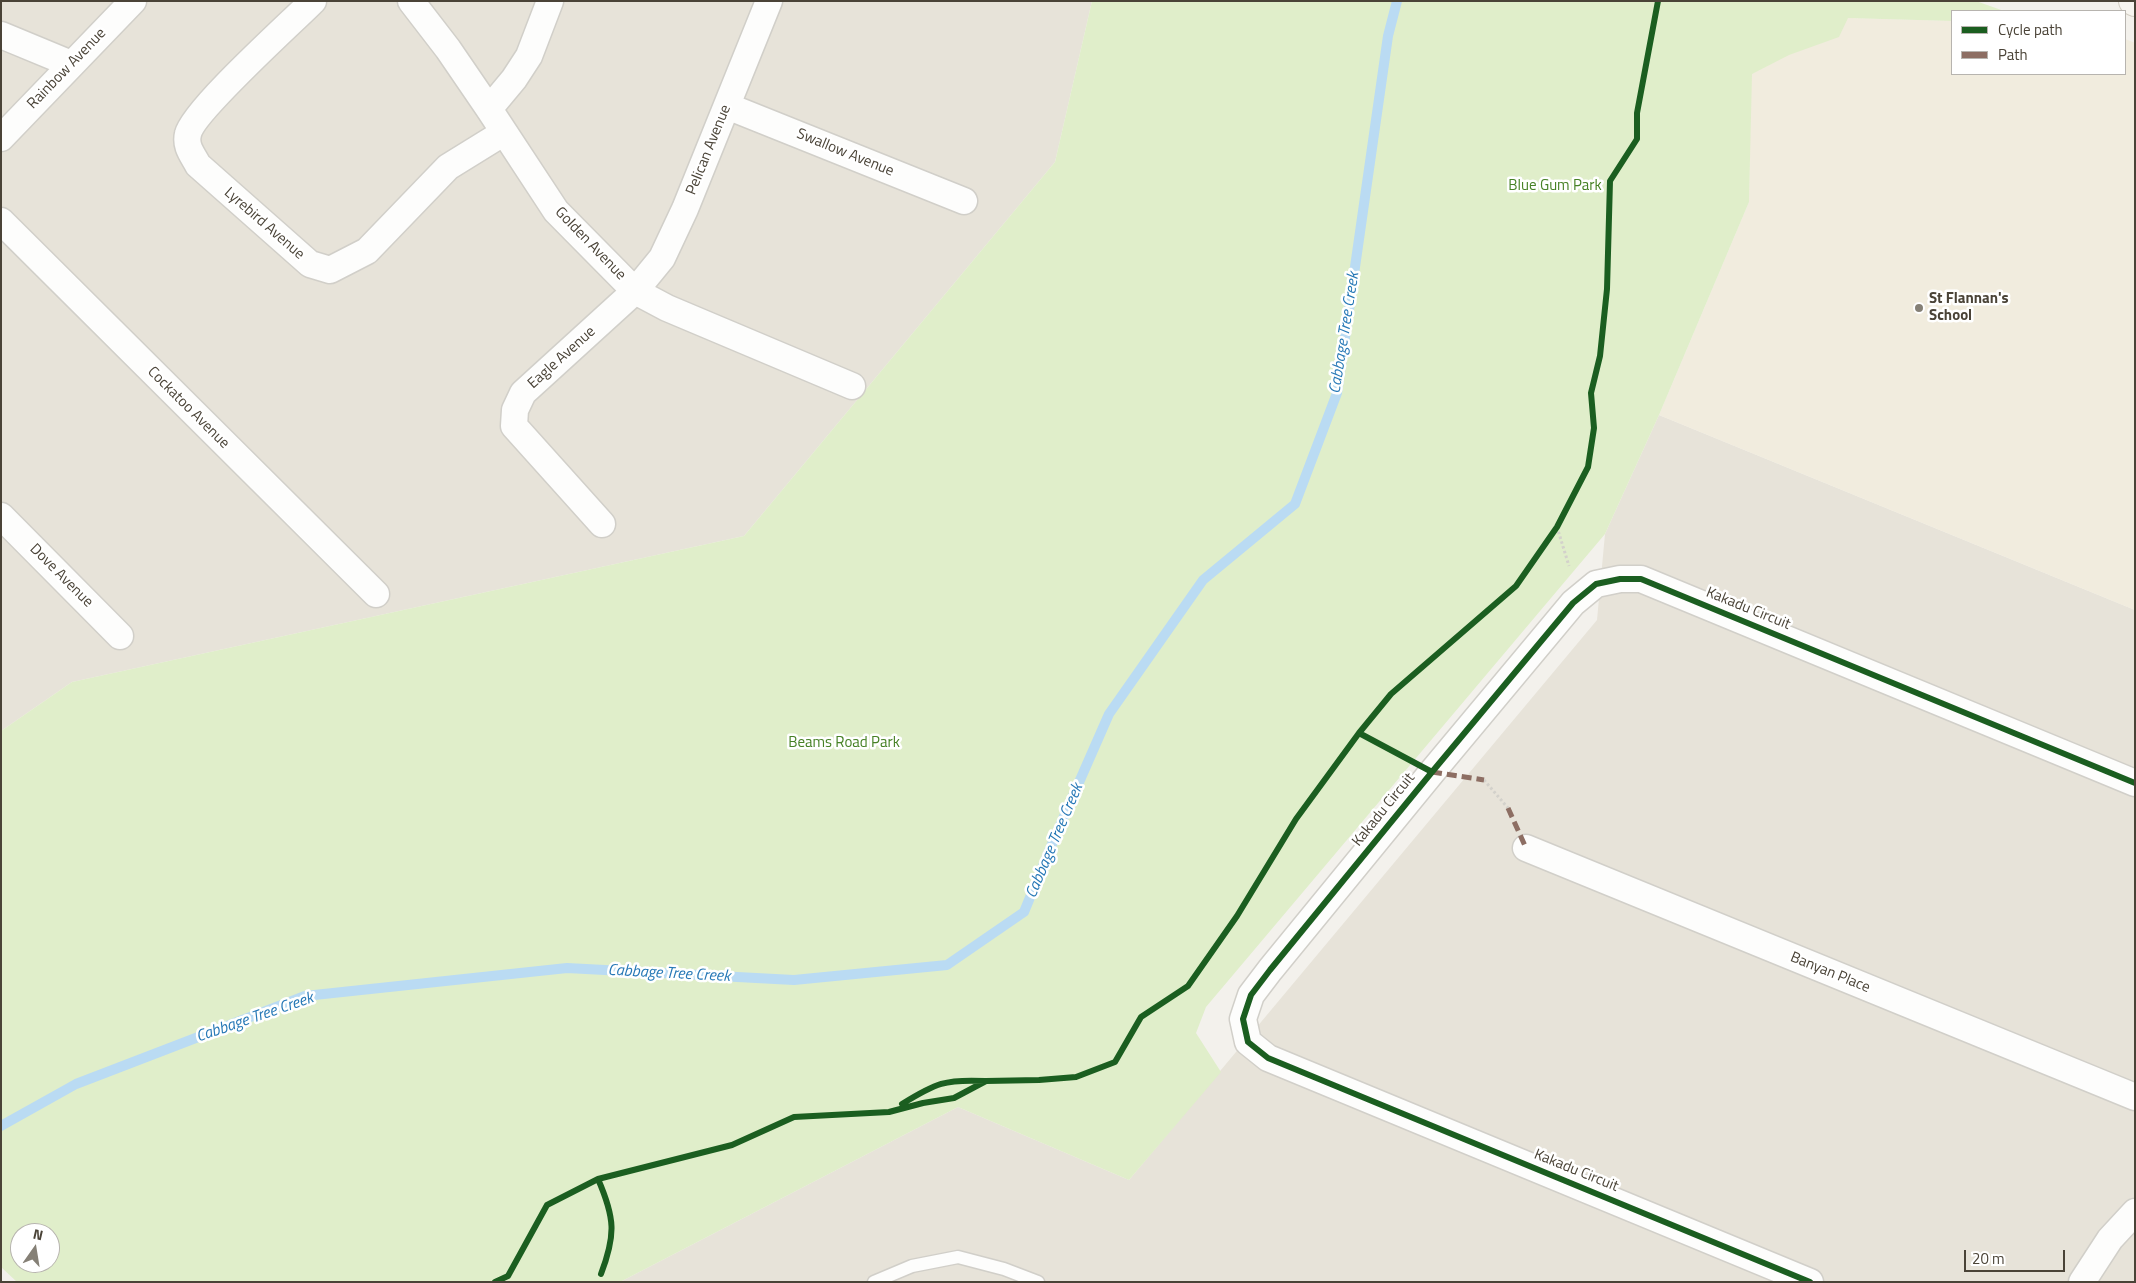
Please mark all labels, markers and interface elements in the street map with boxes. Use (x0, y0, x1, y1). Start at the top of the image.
legend (1951, 10, 2126, 75)
text: Cycle path (1998, 18, 2063, 41)
street label: Rainbow Avenue (24, 25, 110, 113)
text: Path (1998, 43, 2028, 66)
street label: Pelican Avenue (683, 102, 735, 198)
street label: Swallow Avenue (794, 125, 896, 181)
park label: Blue Gum Park (1508, 177, 1602, 195)
street label: Lyrebird Avenue (220, 184, 308, 264)
street label: Golden Avenue (551, 204, 629, 284)
water label: Cabbage Tree Creek (1326, 271, 1364, 395)
place label: St Flannan's School (1929, 290, 2009, 325)
marker: St Flannan's School (1913, 302, 1925, 314)
street label: Eagle Avenue (524, 323, 600, 393)
street label: Cockatoo Avenue (143, 363, 233, 453)
street label: Dove Avenue (26, 541, 96, 611)
street label: Kakadu Circuit (1703, 584, 1793, 634)
park label: Beams Road Park (788, 734, 900, 752)
street label: Kakadu Circuit (1349, 770, 1419, 850)
water label: Cabbage Tree Creek (1022, 781, 1088, 901)
street label: Banyan Place (1787, 949, 1873, 997)
water label: Cabbage Tree Creek (607, 961, 731, 987)
water label: Cabbage Tree Creek (194, 989, 316, 1047)
street label: Kakadu Circuit (1531, 1146, 1621, 1196)
north arrow (10, 1223, 60, 1273)
text: N (31, 1223, 45, 1245)
scale bar (1966, 1240, 2067, 1272)
text: 20 m (1972, 1247, 2005, 1270)

